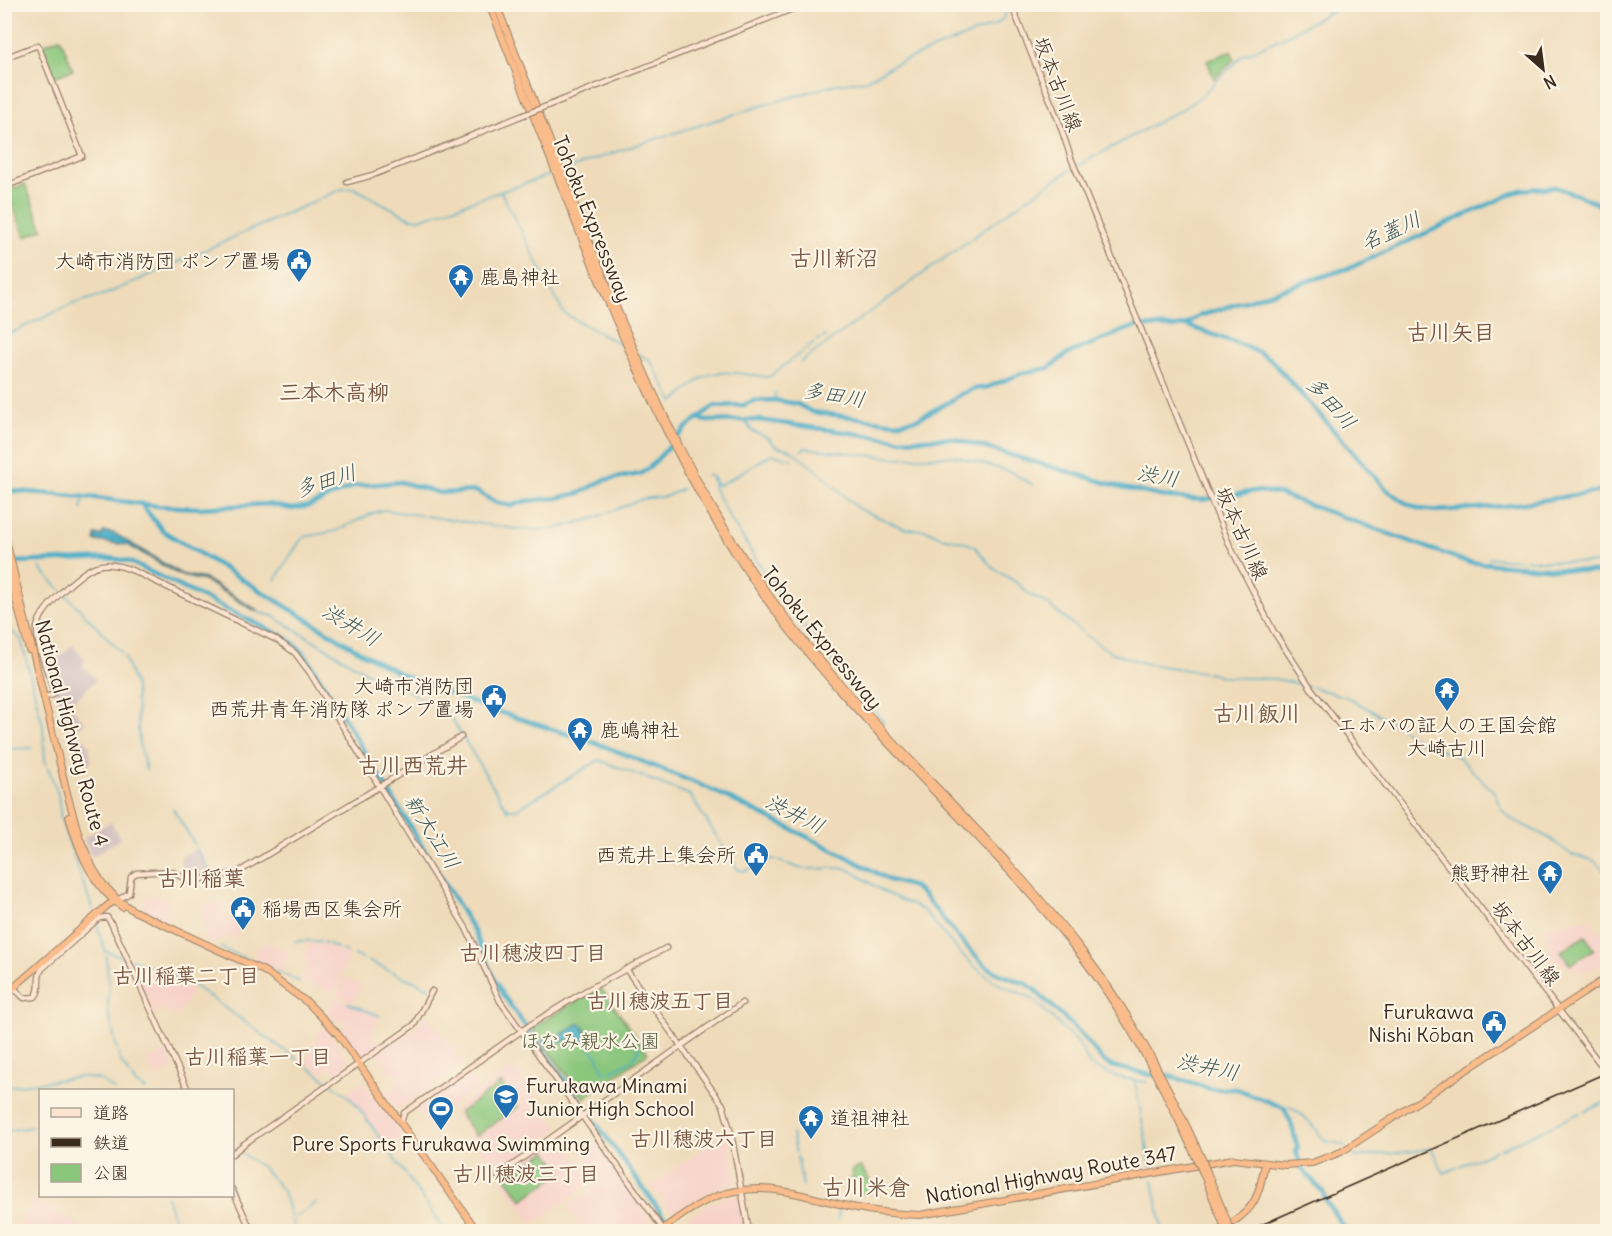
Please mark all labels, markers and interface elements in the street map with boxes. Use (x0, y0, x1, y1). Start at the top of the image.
street label: 坂本古川線 (1029, 33, 1088, 135)
north arrow (1513, 39, 1573, 99)
text: N (1540, 71, 1560, 94)
street label: Tohoku Expressway (548, 132, 637, 306)
water label: 名蓋川 (1357, 205, 1425, 256)
district label: 古川新沼 (790, 244, 878, 272)
public building icon: 大崎市消防団 ポンプ置場 (284, 246, 314, 284)
place label: 大崎市消防団 ポンプ置場 (55, 248, 280, 273)
temple icon: 鹿島神社 (446, 262, 476, 300)
place label: 鹿島神社 (480, 264, 560, 289)
district label: 古川矢目 (1407, 318, 1495, 346)
water label: 多田川 (1300, 370, 1362, 435)
water label: 多田川 (801, 376, 867, 413)
district label: 三本木高柳 (279, 378, 389, 406)
water label: 多田川 (292, 458, 360, 503)
water label: 渋川 (1135, 459, 1181, 492)
street label: 坂本古川線 (1211, 482, 1274, 584)
street label: Tohoku Expressway (757, 561, 888, 715)
water label: 渋井川 (317, 597, 385, 652)
street label: National Highway Route 4 (30, 617, 115, 849)
place label: 大崎市消防団 西荒井青年消防隊 ポンプ置場 (209, 673, 474, 721)
temple icon: エホバの証人の王国会館 大崎古川 (1432, 675, 1462, 713)
public building icon: 大崎市消防団 西荒井青年消防隊 ポンプ置場 (479, 682, 509, 720)
district label: 古川飯川 (1213, 699, 1301, 727)
place label: エホバの証人の王国会館 大崎古川 (1337, 712, 1557, 760)
temple icon: 鹿嶋神社 (565, 715, 595, 753)
place label: 鹿嶋神社 (600, 717, 680, 742)
district label: 古川西荒井 (358, 751, 468, 779)
water label: 渋井川 (761, 787, 829, 840)
water label: 新大江川 (399, 789, 466, 875)
public building icon: 西荒井上集会所 (741, 840, 771, 878)
place label: 西荒井上集会所 (596, 842, 736, 867)
temple icon: 熊野神社 (1535, 858, 1565, 896)
place label: 熊野神社 (1450, 860, 1530, 885)
district label: 古川稲葉 (157, 864, 245, 892)
public building icon: 稲場西区集会所 (228, 894, 258, 932)
street label: 坂本古川線 (1486, 895, 1566, 990)
place label: 稲場西区集会所 (262, 896, 402, 921)
district label: 古川穂波四丁目 (460, 939, 607, 966)
district label: 古川稲葉二丁目 (113, 962, 260, 989)
district label: 古川穂波五丁目 (587, 987, 734, 1014)
place label: Furukawa Nishi Kōban (1368, 999, 1474, 1047)
public building icon: Furukawa Nishi Kōban (1479, 1008, 1509, 1046)
park label: ほなみ親水公園 (520, 1028, 660, 1053)
district label: 古川稲葉一丁目 (185, 1043, 332, 1070)
water label: 渋井川 (1174, 1047, 1242, 1086)
place label: Furukawa Minami Junior High School (526, 1073, 694, 1121)
school or university icon: Furukawa Minami Junior High School (491, 1082, 521, 1120)
legend (39, 1089, 234, 1197)
sports icon: Pure Sports Furukawa Swimming (426, 1094, 456, 1132)
text: 道路 (93, 1101, 129, 1124)
temple icon: 道祖神社 (796, 1103, 826, 1141)
place label: 道祖神社 (830, 1105, 910, 1130)
district label: 古川穂波六丁目 (631, 1125, 778, 1152)
text: 鉄道 (93, 1131, 129, 1154)
place label: Pure Sports Furukawa Swimming (292, 1131, 590, 1156)
street label: National Highway Route 347 (923, 1140, 1179, 1209)
district label: 古川穂波三丁目 (453, 1160, 600, 1187)
text: 公園 (93, 1161, 129, 1184)
district label: 古川米倉 (822, 1173, 910, 1201)

